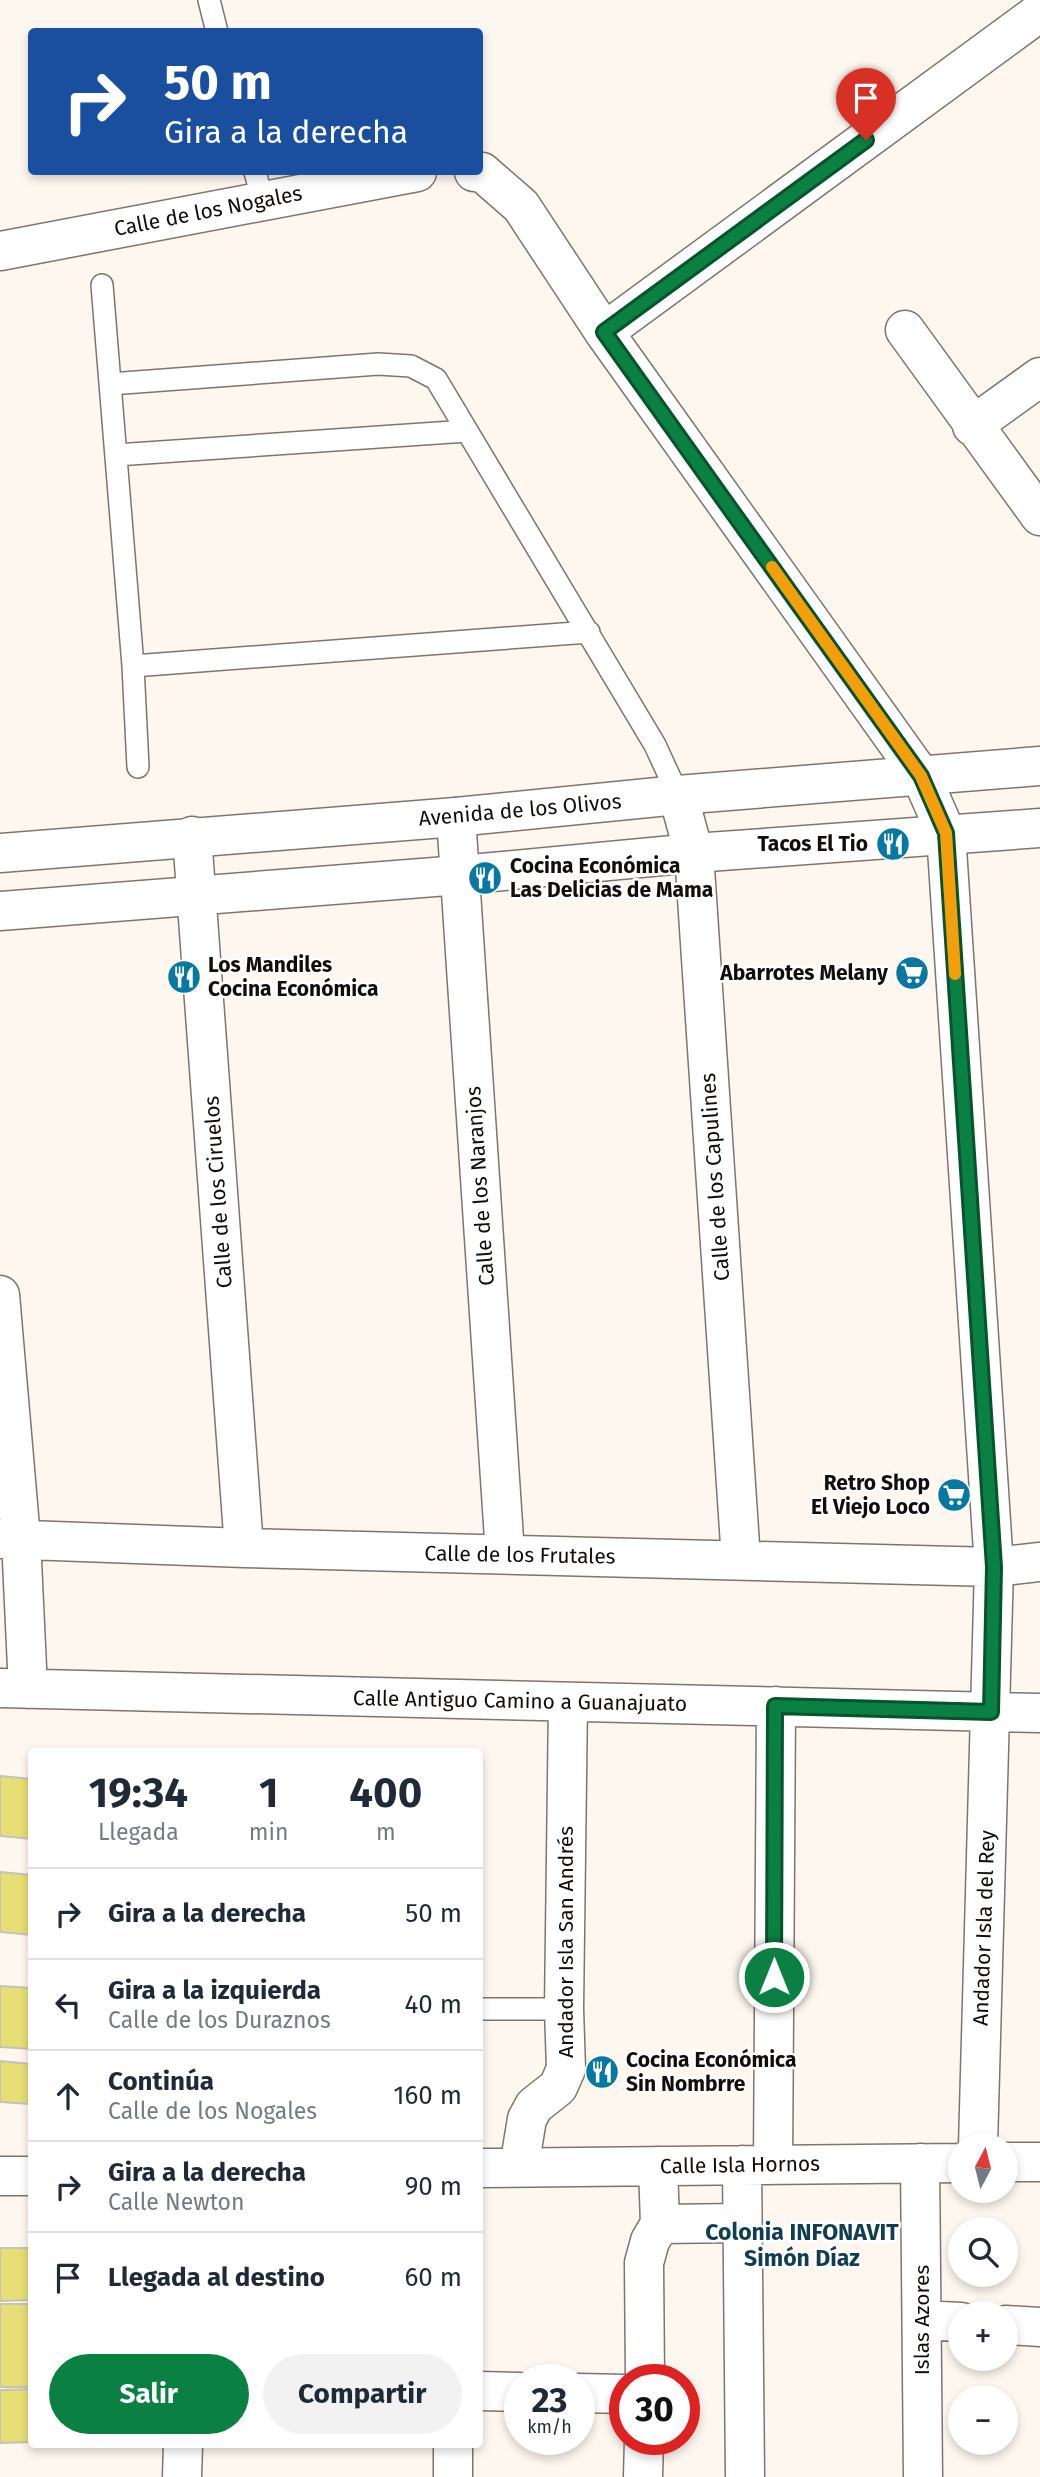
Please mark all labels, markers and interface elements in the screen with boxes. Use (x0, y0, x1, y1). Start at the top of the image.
text: 50 m (164, 53, 272, 112)
icon: right (49, 56, 140, 147)
pin (836, 68, 896, 140)
icon: arrive (847, 79, 885, 117)
text: Gira a la derecha (164, 113, 408, 151)
street label: Calle de los Nogales (112, 180, 304, 242)
street label: Avenida de los Olivos (417, 788, 623, 832)
restaurant icon: Tacos El Tio (874, 825, 912, 863)
place label: Tacos El Tio (758, 831, 868, 857)
place label: Cocina Económica Las Delicias de Mama (510, 853, 713, 903)
restaurant icon: Cocina Económica Las Delicias de Mama (466, 859, 504, 897)
place label: Los Mandiles Cocina Económica (208, 952, 378, 1002)
supermarket icon: Abarrotes Melany (893, 954, 931, 992)
restaurant icon: Los Mandiles Cocina Económica (165, 958, 203, 996)
place label: Abarrotes Melany (719, 960, 888, 986)
street label: Calle de los Capulines (695, 1072, 735, 1282)
street label: Calle de los Naranjos (460, 1085, 500, 1287)
street label: Calle de los Ciruelos (198, 1095, 238, 1289)
place label: Retro Shop El Viejo Loco (811, 1470, 930, 1520)
supermarket icon: Retro Shop El Viejo Loco (935, 1476, 973, 1514)
street label: Calle de los Frutales (424, 1540, 616, 1570)
street label: Calle Antiguo Camino a Guanajuato (353, 1685, 687, 1717)
text: 19:34 (89, 1768, 188, 1818)
text: 1 (259, 1768, 278, 1818)
text: 400 (349, 1768, 422, 1818)
text: Llegada (98, 1818, 179, 1846)
text: min (249, 1818, 289, 1846)
text: m (376, 1818, 396, 1846)
street label: Andador Isla San Andrés (553, 1826, 579, 2058)
street label: Andador Isla del Rey (968, 1829, 1000, 2026)
icon: right (49, 1895, 87, 1933)
text: Gira a la derecha (108, 1898, 306, 1929)
text: 50 m (405, 1898, 462, 1929)
position arrow (737, 1940, 811, 2014)
text: Gira a la izquierda (108, 1975, 321, 2006)
icon: left (49, 1986, 87, 2024)
text: 40 m (404, 1989, 462, 2020)
text: Calle de los Duraznos (108, 2006, 331, 2034)
place label: Cocina Económica Sin Nombrre (626, 2047, 796, 2097)
restaurant icon: Cocina Económica Sin Nombrre (583, 2053, 621, 2091)
text: Continúa (108, 2066, 214, 2097)
icon: ahead (49, 2077, 87, 2115)
text: 160 m (393, 2080, 462, 2111)
text: Calle de los Nogales (108, 2097, 317, 2125)
north arrow (948, 2133, 1018, 2203)
map controls (948, 2133, 1018, 2455)
street label: Calle Isla Hornos (660, 2151, 820, 2179)
text: Gira a la derecha (108, 2157, 306, 2188)
icon: right (49, 2168, 87, 2206)
text: 90 m (405, 2171, 462, 2202)
text: Calle Newton (108, 2188, 245, 2216)
button: search (948, 2217, 1018, 2287)
district label: Colonia INFONAVIT Simón Díaz (705, 2218, 899, 2272)
icon: arrive (49, 2259, 87, 2297)
text: Llegada al destino (108, 2262, 325, 2293)
text: 60 m (404, 2262, 462, 2293)
street label: Islas Azores (909, 2264, 935, 2375)
button: + (948, 2301, 1018, 2371)
button: Salir (49, 2354, 249, 2434)
button: Compartir (263, 2354, 462, 2434)
speed limit sign: 30 (609, 2364, 700, 2455)
text: 23 (531, 2379, 568, 2421)
button: − (948, 2385, 1018, 2455)
text: km/h (527, 2416, 572, 2438)

